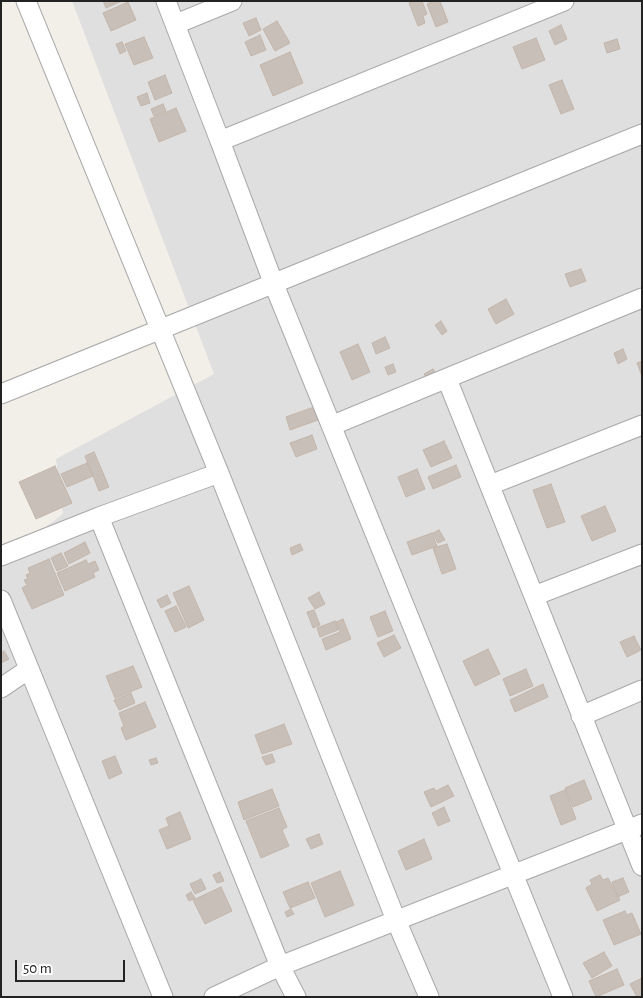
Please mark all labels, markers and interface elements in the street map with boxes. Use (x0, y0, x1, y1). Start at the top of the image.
scale bar (18, 950, 128, 982)
text: 50 m (23, 961, 52, 976)

